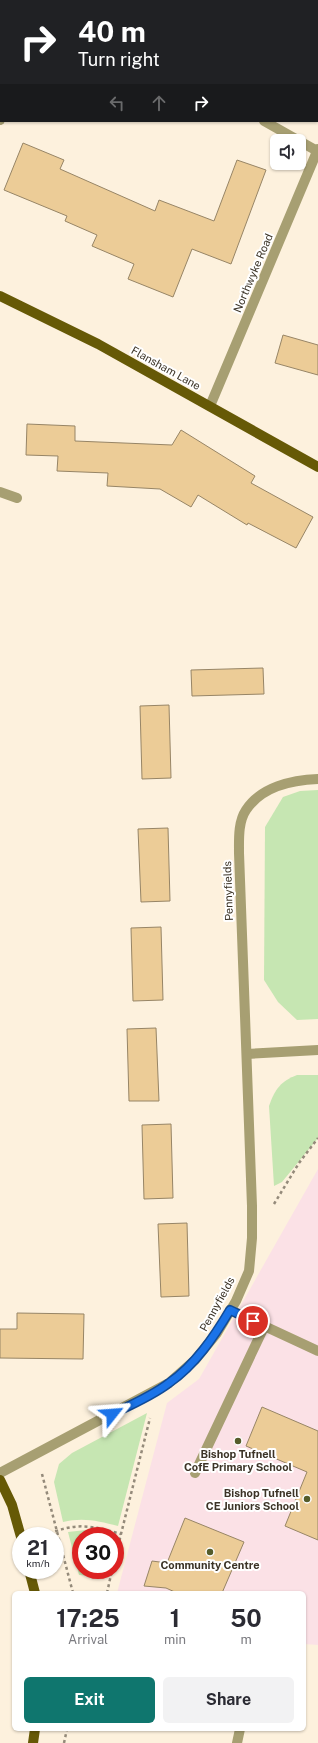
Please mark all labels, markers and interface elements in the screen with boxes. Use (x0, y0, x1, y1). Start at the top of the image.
text: 40 m (78, 15, 146, 48)
icon: right (12, 16, 64, 68)
text: Turn right (78, 49, 160, 70)
icon: left (106, 92, 128, 114)
icon: ahead (148, 92, 170, 114)
icon: right (190, 92, 212, 114)
map controls (270, 134, 306, 170)
button: sound (270, 134, 306, 170)
street label: Northwyke Road (231, 232, 275, 314)
street label: Flansham Lane (129, 344, 203, 392)
street label: Pennyfields (221, 860, 235, 921)
street label: Pennyfields (197, 1274, 237, 1333)
pin (236, 1304, 270, 1338)
icon: arrive (242, 1310, 264, 1332)
position arrow (91, 1393, 133, 1435)
marker: Bishop Tufnell CofE Primary School (233, 1436, 243, 1446)
place label: Bishop Tufnell CofE Primary School (184, 1448, 292, 1473)
place label: Bishop Tufnell CE Juniors School (206, 1487, 299, 1512)
marker: Bishop Tufnell CE Juniors School (302, 1494, 312, 1504)
speed limit sign: 30 (72, 1527, 124, 1579)
text: 21 (27, 1536, 49, 1560)
marker: Community Centre (205, 1547, 215, 1557)
text: km/h (26, 1557, 50, 1569)
place label: Community Centre (160, 1559, 260, 1571)
text: 17:25 (56, 1604, 120, 1632)
text: 1 (170, 1604, 180, 1632)
text: 50 (230, 1604, 262, 1632)
text: Arrival (68, 1632, 108, 1647)
text: min (164, 1632, 186, 1647)
text: m (240, 1632, 252, 1647)
button: Exit (24, 1677, 155, 1723)
button: Share (163, 1677, 294, 1723)

